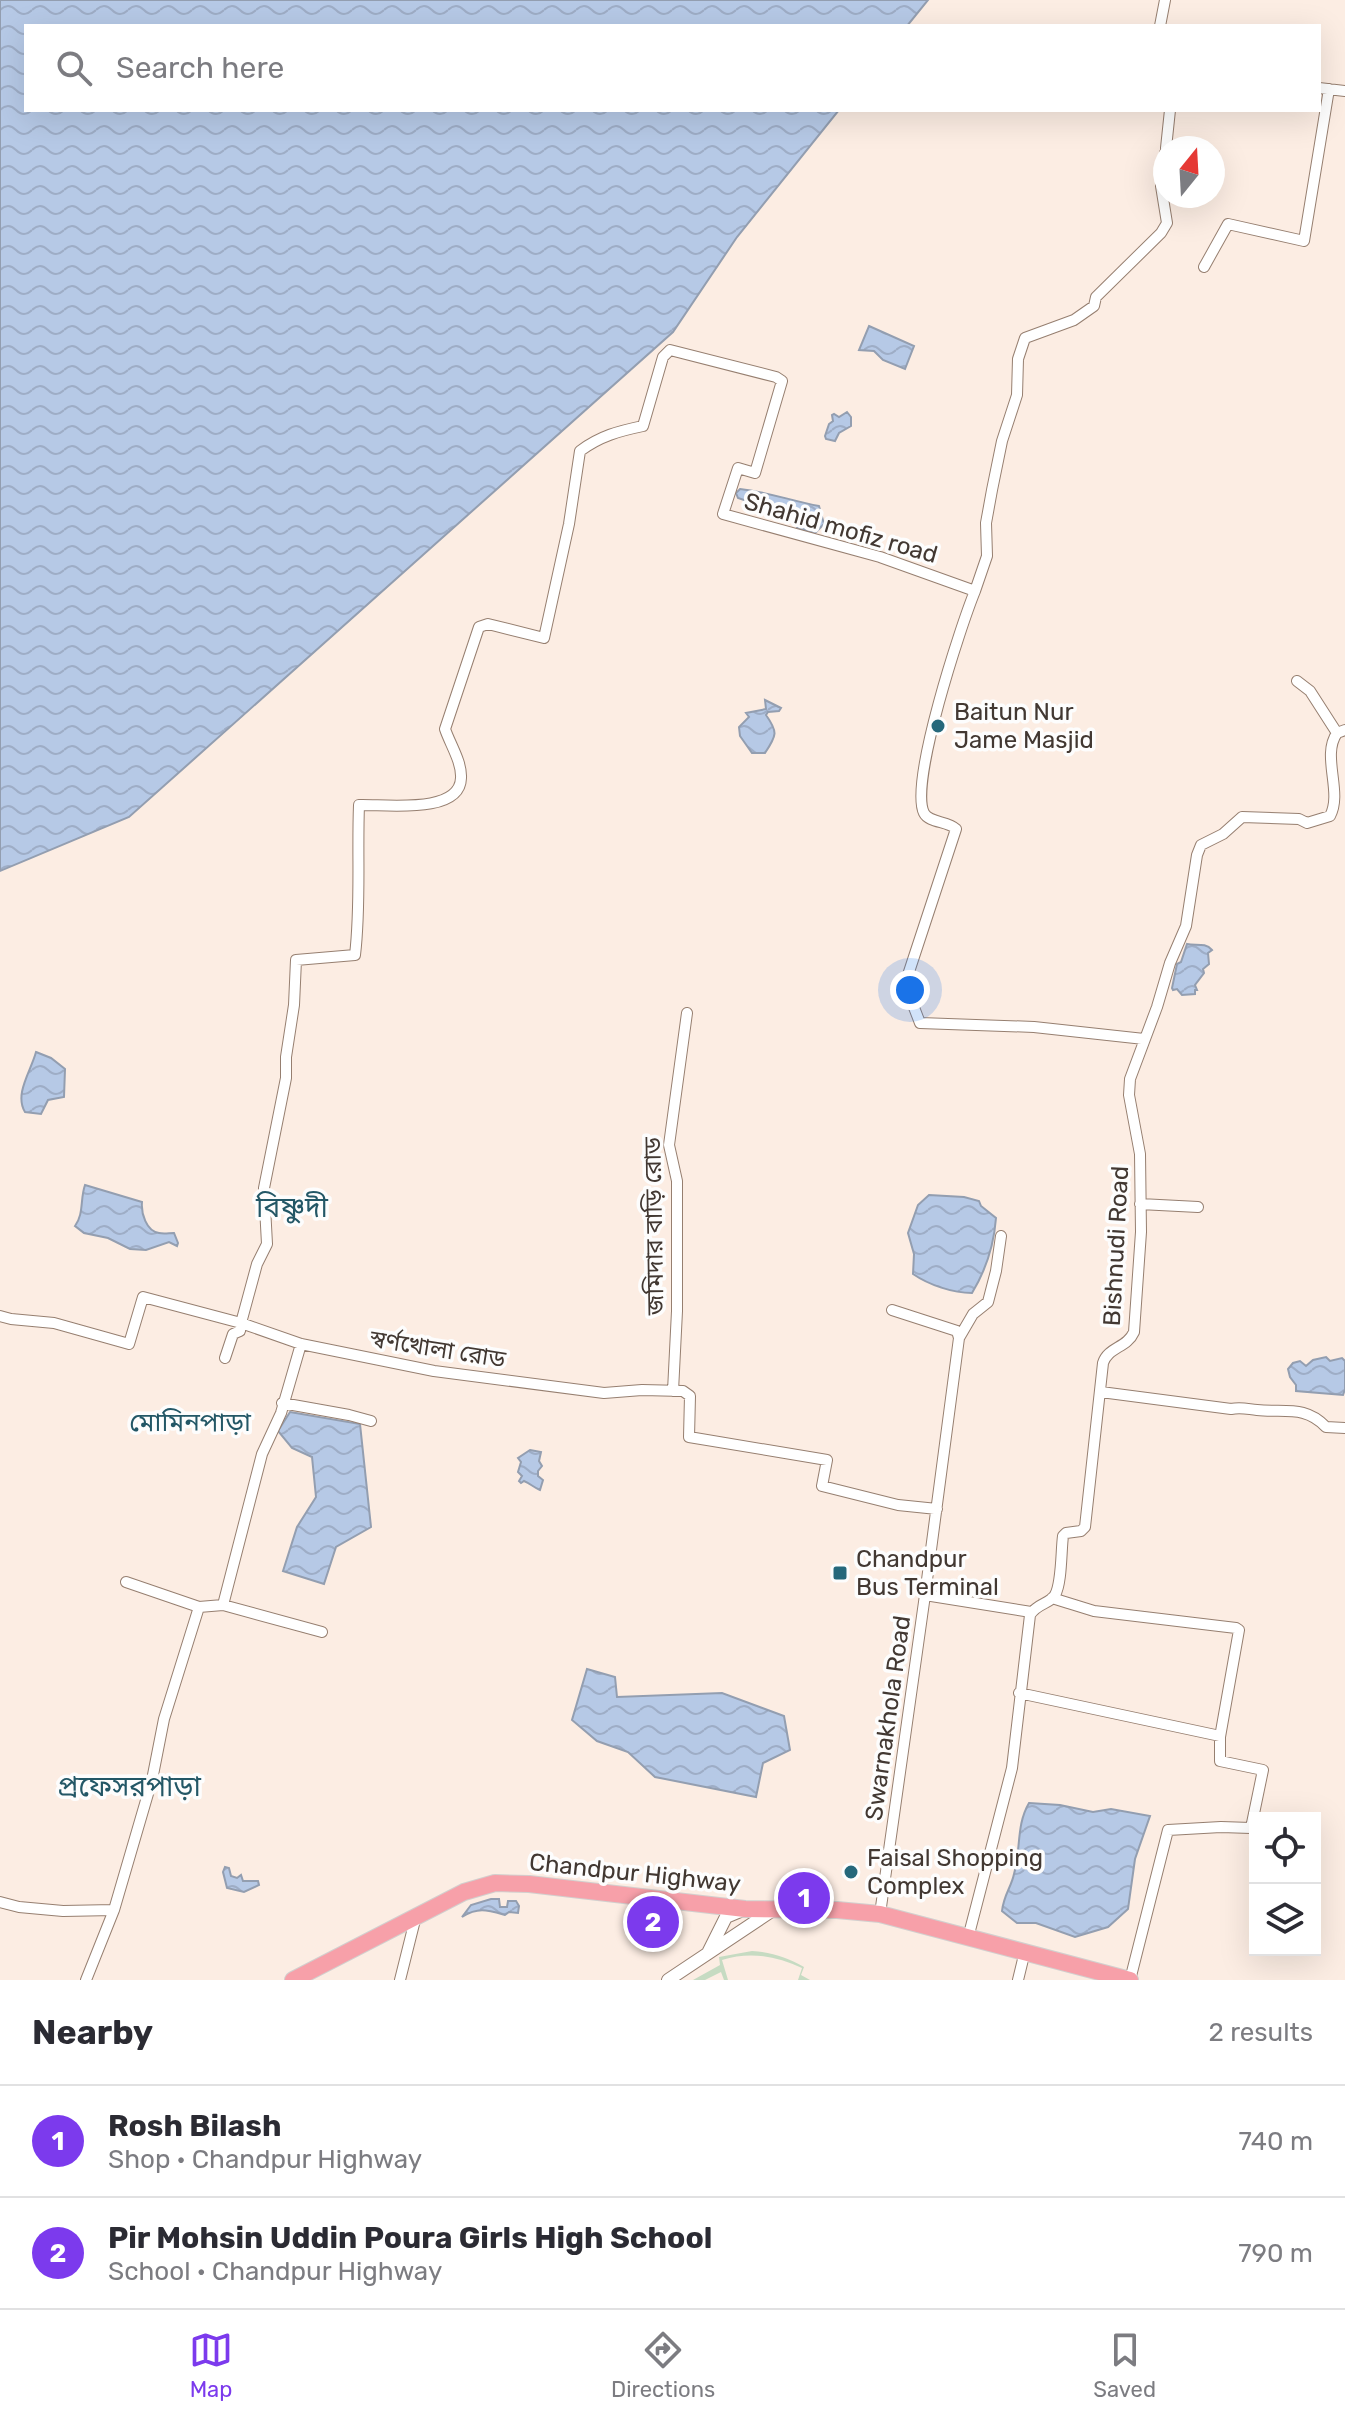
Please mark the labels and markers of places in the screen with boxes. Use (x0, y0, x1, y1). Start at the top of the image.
place label: Baitun Nur Jame Masjid (954, 698, 1094, 754)
marker: Baitun Nur Jame Masjid (929, 717, 947, 735)
place label: Chandpur Bus Terminal (856, 1545, 999, 1601)
marker: Chandpur Bus Terminal (831, 1564, 849, 1582)
place label: Faisal Shopping Complex (867, 1844, 1043, 1900)
marker: Faisal Shopping Complex (842, 1863, 860, 1881)
pin: 1 (778, 1868, 830, 1928)
pin: 2 (627, 1892, 679, 1952)

